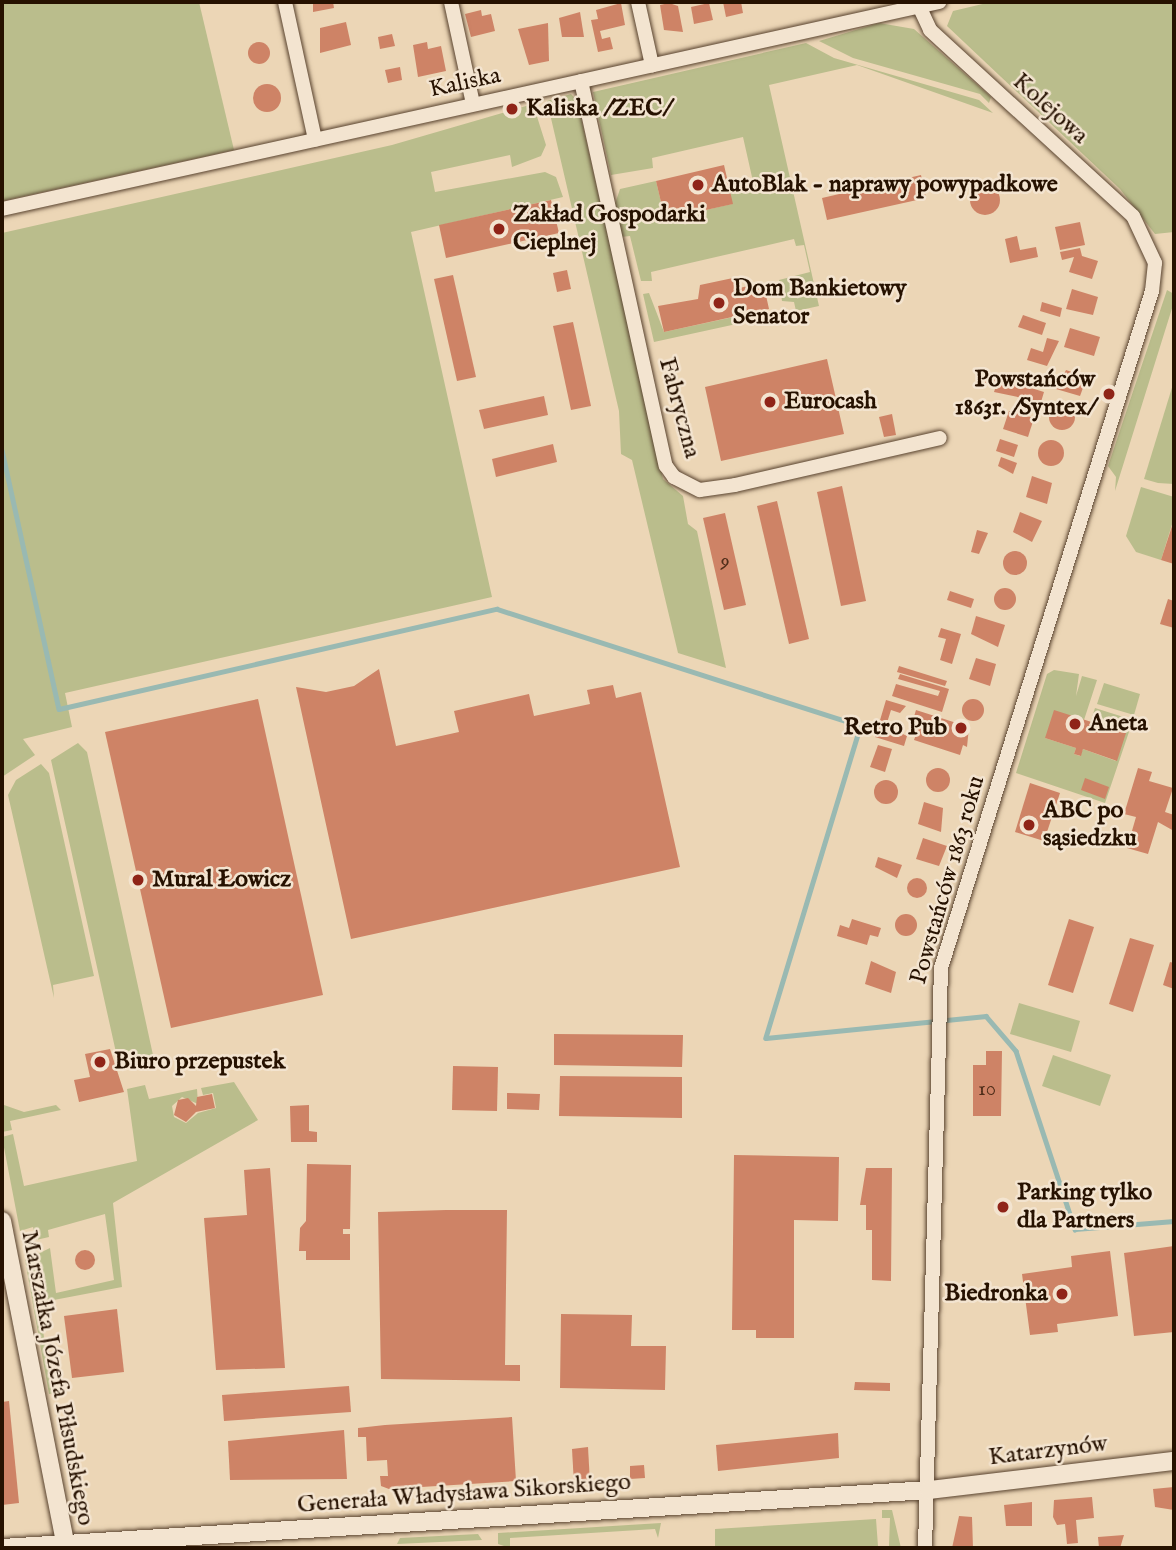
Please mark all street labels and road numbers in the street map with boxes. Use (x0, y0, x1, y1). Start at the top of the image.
street label: Kaliska (427, 61, 503, 105)
street label: Kolejowa (1006, 67, 1094, 151)
street label: Fabryczna (652, 355, 706, 461)
street label: Powstańców 1863 roku (904, 773, 992, 987)
street label: Marszałka Józefa Piłsudskiego (14, 1228, 100, 1528)
street label: Katarzynów (987, 1429, 1109, 1473)
street label: Generała Władysława Sikorskiego (296, 1468, 632, 1520)

